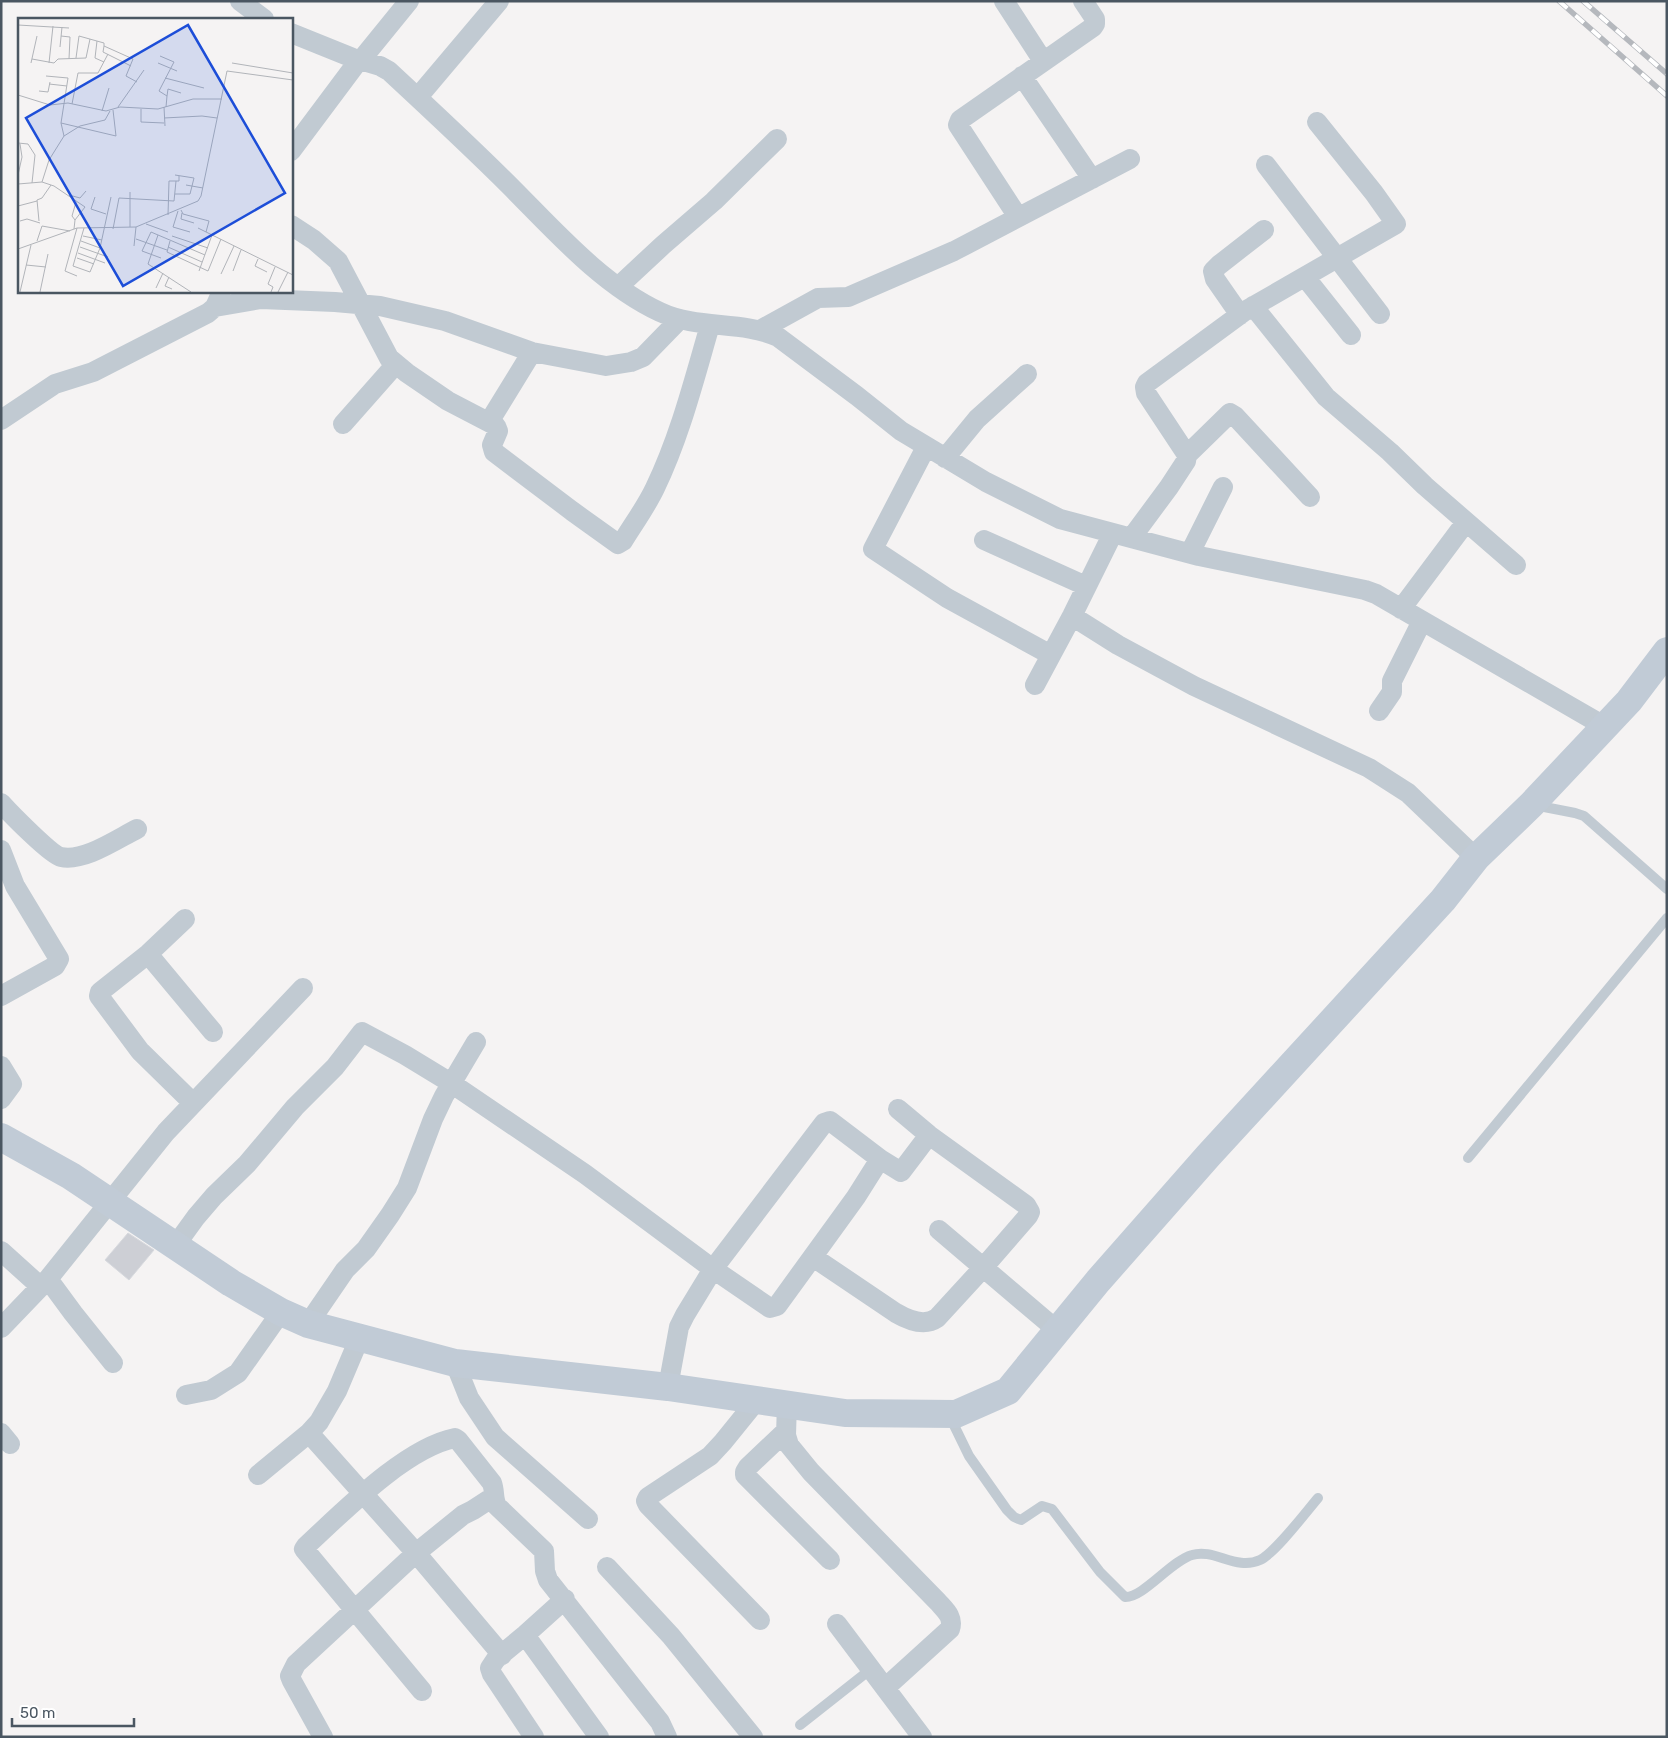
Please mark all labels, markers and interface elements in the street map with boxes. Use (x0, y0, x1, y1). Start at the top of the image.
inset map (18, 18, 292, 292)
scale bar (12, 1696, 135, 1728)
text: 50 m (20, 1704, 55, 1722)

